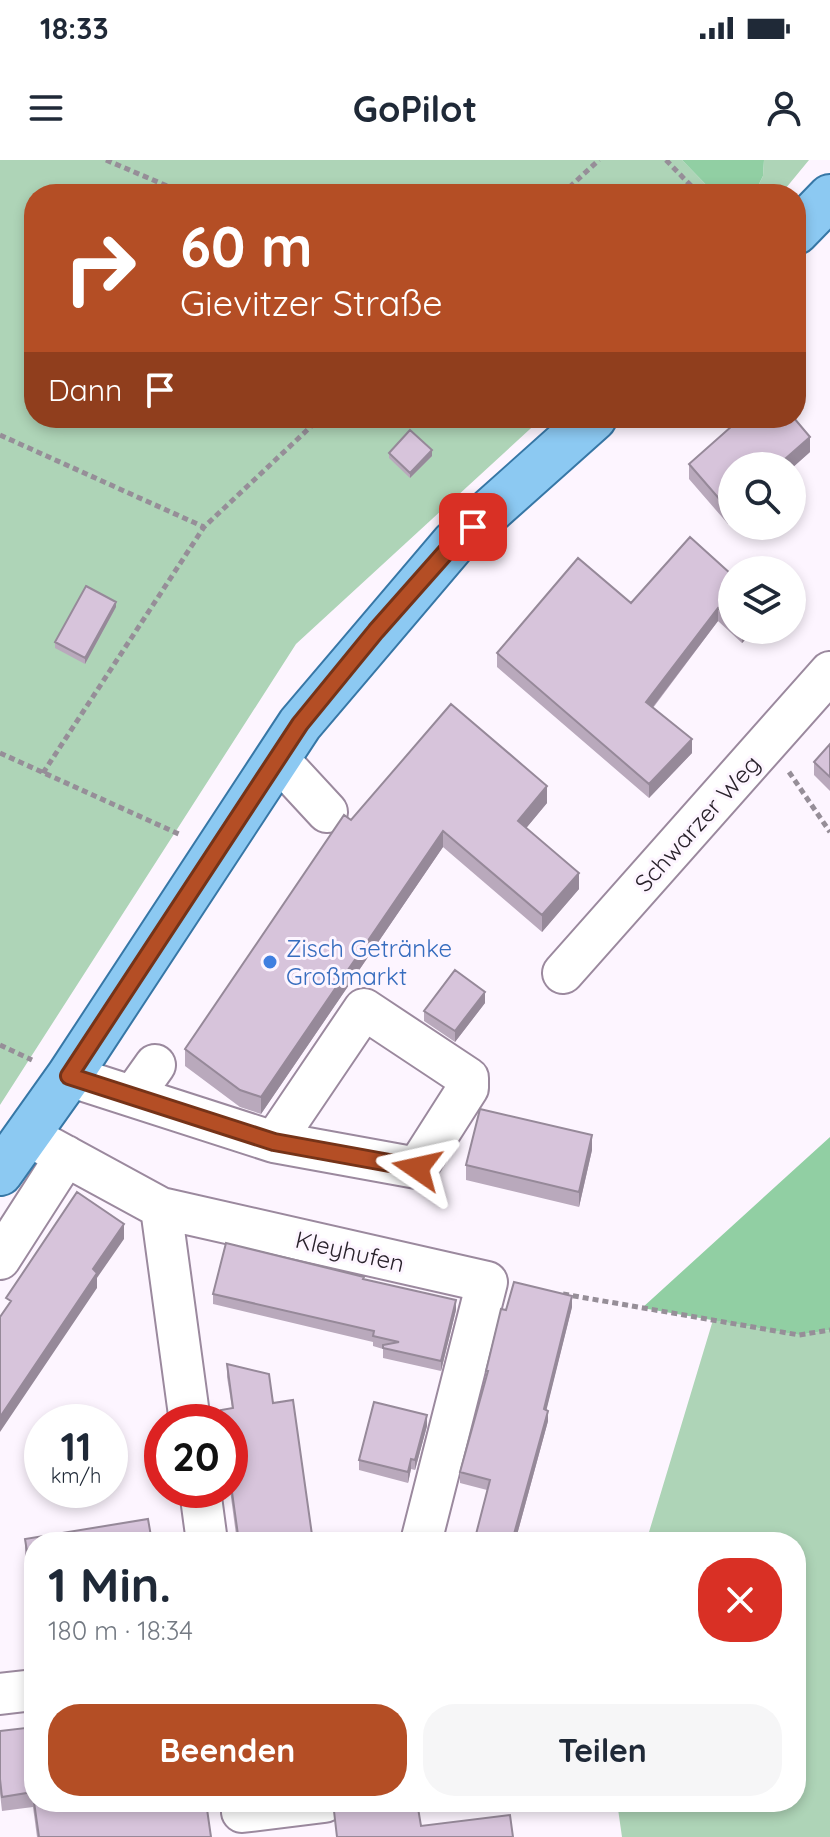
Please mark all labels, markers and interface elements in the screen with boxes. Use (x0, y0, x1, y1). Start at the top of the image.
text: 18:33 (40, 9, 109, 47)
icon: menu (24, 86, 68, 130)
text: GoPilot (353, 86, 477, 131)
icon: person (762, 86, 806, 130)
text: 60 m (180, 211, 313, 281)
icon: right (48, 216, 152, 320)
text: Gievitzer Straße (180, 280, 443, 325)
icon: arrive (138, 368, 182, 412)
text: Dann (48, 371, 122, 409)
map controls (718, 452, 806, 644)
button: search (718, 452, 806, 540)
pin (439, 493, 507, 561)
icon: arrive (451, 505, 495, 549)
button: layers (718, 556, 806, 644)
street label: Schwarzer Weg (628, 749, 766, 897)
place label: Zisch Getränke Großmarkt (286, 933, 452, 991)
marker: Zisch Getränke Großmarkt (261, 953, 279, 971)
position arrow (375, 1126, 459, 1210)
street label: Kleyhufen (293, 1224, 407, 1278)
speed limit sign: 20 (144, 1404, 248, 1508)
text: 11 (60, 1421, 92, 1471)
text: km/h (51, 1463, 101, 1488)
text: 1 Min. (48, 1554, 171, 1614)
button: close (698, 1558, 782, 1642)
text: 180 m · 18:34 (48, 1614, 193, 1647)
button: Beenden (48, 1704, 407, 1796)
button: Teilen (423, 1704, 782, 1796)

